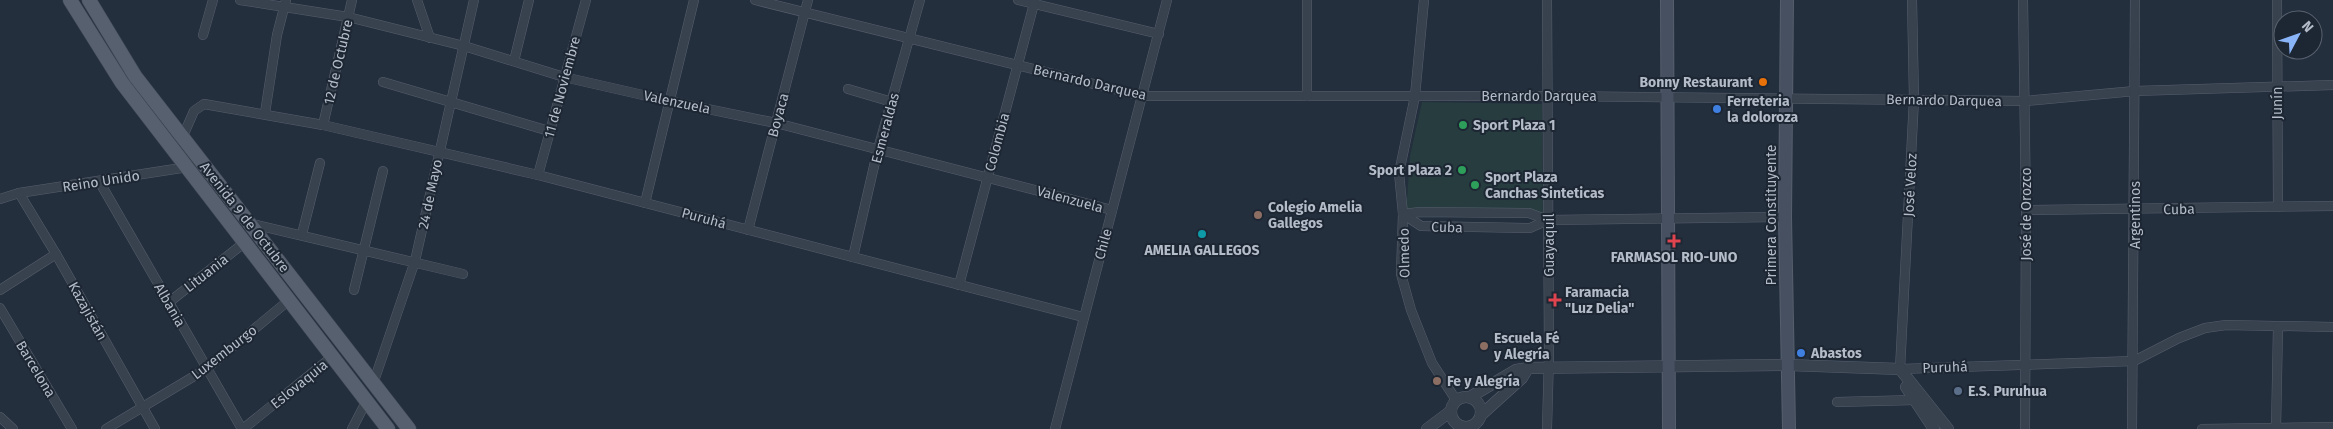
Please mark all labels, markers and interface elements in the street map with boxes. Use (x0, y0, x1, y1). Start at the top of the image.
north arrow (2273, 10, 2323, 60)
street label: 12 de Octubre (320, 18, 357, 106)
text: N (2298, 18, 2317, 36)
street label: 11 de Noviembre (541, 34, 584, 140)
street label: Bernardo Darquea (1032, 61, 1148, 104)
place label: Bonny Restaurant (1639, 74, 1754, 91)
marker: Bonny Restaurant (1757, 76, 1769, 88)
street label: Valenzuela (642, 87, 712, 118)
street label: Junín (2269, 87, 2286, 119)
street label: Bernardo Darquea (1481, 88, 1597, 105)
street label: Boyaca (764, 91, 793, 139)
street label: Esmeraldas (868, 91, 903, 165)
street label: Bernardo Darquea (1886, 91, 2002, 110)
place label: Ferreteria la doloroza (1727, 93, 1798, 126)
marker: Ferreteria la doloroza (1711, 103, 1723, 115)
street label: Colombia (982, 111, 1013, 173)
place label: Sport Plaza 1 (1473, 117, 1556, 134)
marker: Sport Plaza 1 (1457, 119, 1469, 131)
street label: Primera Constituyente (1763, 145, 1780, 285)
street label: José Veloz (1900, 153, 1921, 217)
street label: 24 de Mayo (415, 158, 446, 230)
street label: Avenida 9 de Octubre (196, 159, 293, 276)
place label: Sport Plaza 2 (1369, 162, 1452, 179)
marker: Sport Plaza 2 (1456, 164, 1468, 176)
street label: Reino Unido (61, 167, 141, 196)
street label: José de Orozco (2018, 167, 2035, 261)
place label: Sport Plaza Canchas Sinteticas (1485, 169, 1604, 202)
marker: Sport Plaza Canchas Sinteticas (1469, 179, 1481, 191)
street label: Argentinos (2127, 181, 2144, 249)
street label: Valenzuela (1035, 182, 1105, 216)
place label: Colegio Amelia Gallegos (1268, 199, 1363, 232)
street label: Cuba (2163, 201, 2195, 218)
street label: Puruhá (680, 204, 728, 233)
marker: Colegio Amelia Gallegos (1252, 209, 1264, 221)
street label: Guayaquil (1541, 213, 1558, 277)
street label: Cuba (1431, 218, 1463, 237)
street label: Chile (1091, 227, 1116, 262)
marker: AMELIA GALLEGOS (1196, 228, 1208, 240)
street label: Olmedo (1396, 228, 1413, 278)
marker: FARMASOL RIO-UNO (1668, 235, 1680, 247)
place label: AMELIA GALLEGOS (1143, 242, 1260, 259)
place label: FARMASOL RIO-UNO (1611, 249, 1738, 266)
street label: Lituania (181, 251, 232, 296)
street label: Kazajistán (65, 279, 111, 344)
street label: Albania (150, 280, 189, 330)
place label: Faramacia "Luz Delia" (1565, 284, 1635, 317)
marker: Faramacia "Luz Delia" (1549, 294, 1561, 306)
street label: Luxemburgo (188, 322, 260, 383)
place label: Escuela Fé y Alegría (1493, 330, 1560, 363)
street label: Barcelona (12, 338, 59, 401)
marker: Escuela Fé y Alegría (1478, 340, 1490, 352)
place label: Abastos (1810, 345, 1862, 362)
marker: Abastos (1795, 347, 1807, 359)
street label: Eslovaquia (267, 356, 331, 413)
street label: Puruhá (1922, 358, 1968, 377)
place label: Fe y Alegría (1447, 373, 1520, 390)
marker: Fe y Alegría (1431, 375, 1443, 387)
place label: E.S. Puruhua (1968, 383, 2047, 400)
marker: E.S. Puruhua (1952, 385, 1964, 397)

